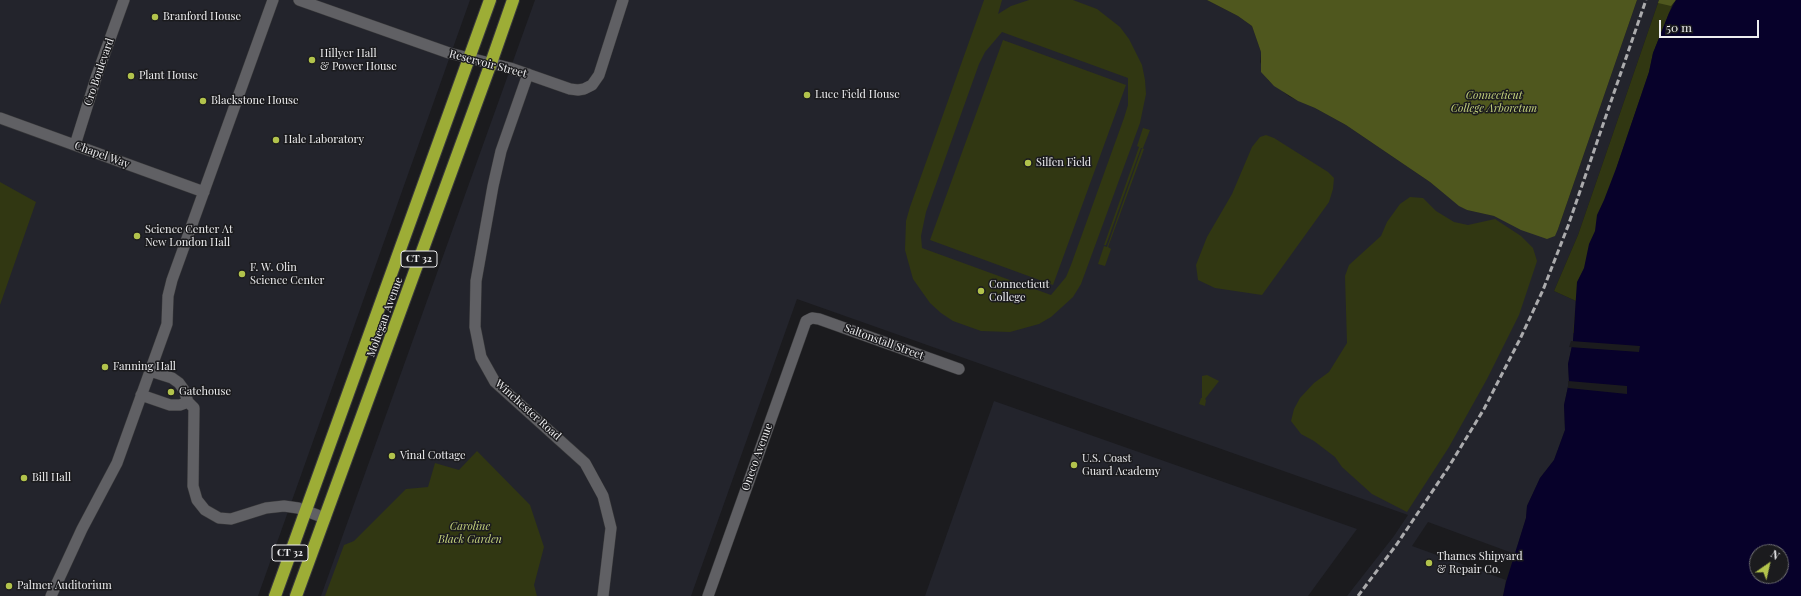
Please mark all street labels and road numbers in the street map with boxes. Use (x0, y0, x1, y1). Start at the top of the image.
street label: Cro Boulevard (81, 36, 117, 108)
street label: Reservoir Street (448, 47, 528, 81)
street label: Chapel Way (73, 139, 131, 171)
road number: CT 32 (401, 251, 437, 267)
street label: Mohegan Avenue (364, 275, 406, 359)
street label: Saltonstall Street (842, 321, 926, 363)
street label: Winchester Road (492, 377, 564, 443)
street label: Oneco Avenue (739, 422, 775, 492)
road number: CT 32 (272, 545, 308, 561)

